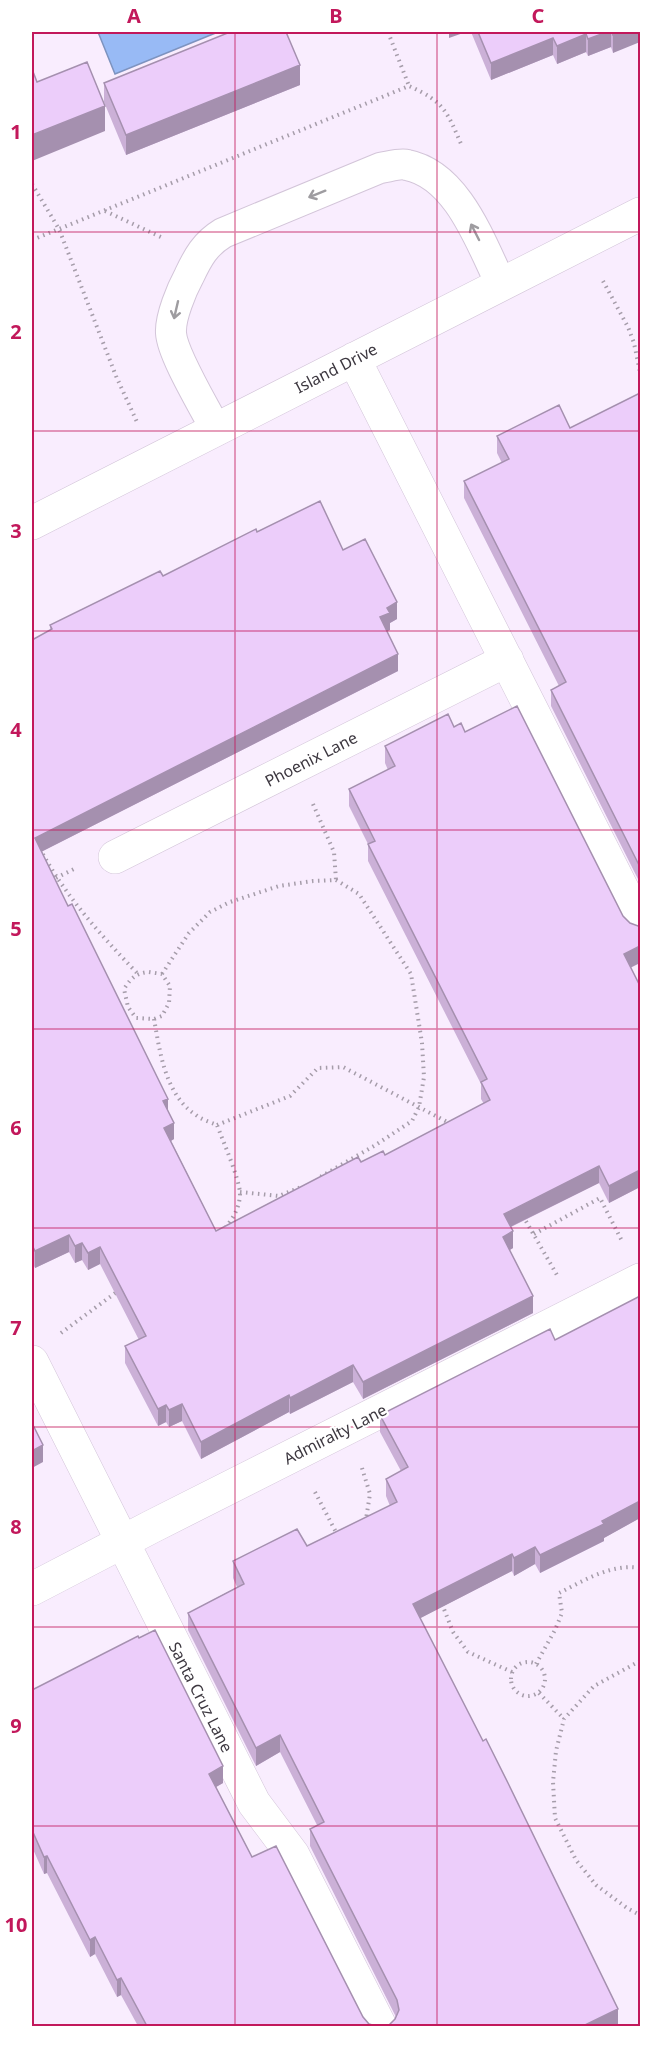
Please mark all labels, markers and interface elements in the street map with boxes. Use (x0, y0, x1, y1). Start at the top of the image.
text: A (127, 2, 141, 29)
text: B (329, 2, 343, 29)
text: C (532, 2, 545, 29)
text: 1 (10, 118, 22, 145)
one-way arrow (308, 189, 327, 200)
one-way arrow (469, 224, 480, 242)
one-way arrow (170, 300, 181, 319)
text: 2 (10, 318, 22, 345)
street label: Island Drive (291, 338, 381, 398)
text: 3 (10, 517, 22, 544)
text: 4 (10, 716, 22, 743)
street label: Phoenix Lane (261, 726, 361, 792)
text: 5 (10, 915, 22, 942)
text: 6 (10, 1114, 22, 1141)
text: 7 (10, 1314, 22, 1341)
street label: Admiralty Lane (280, 1399, 390, 1469)
text: 8 (10, 1513, 22, 1540)
street label: Santa Cruz Lane (164, 1638, 238, 1756)
text: 9 (10, 1712, 22, 1739)
text: 10 (5, 1911, 27, 1938)

